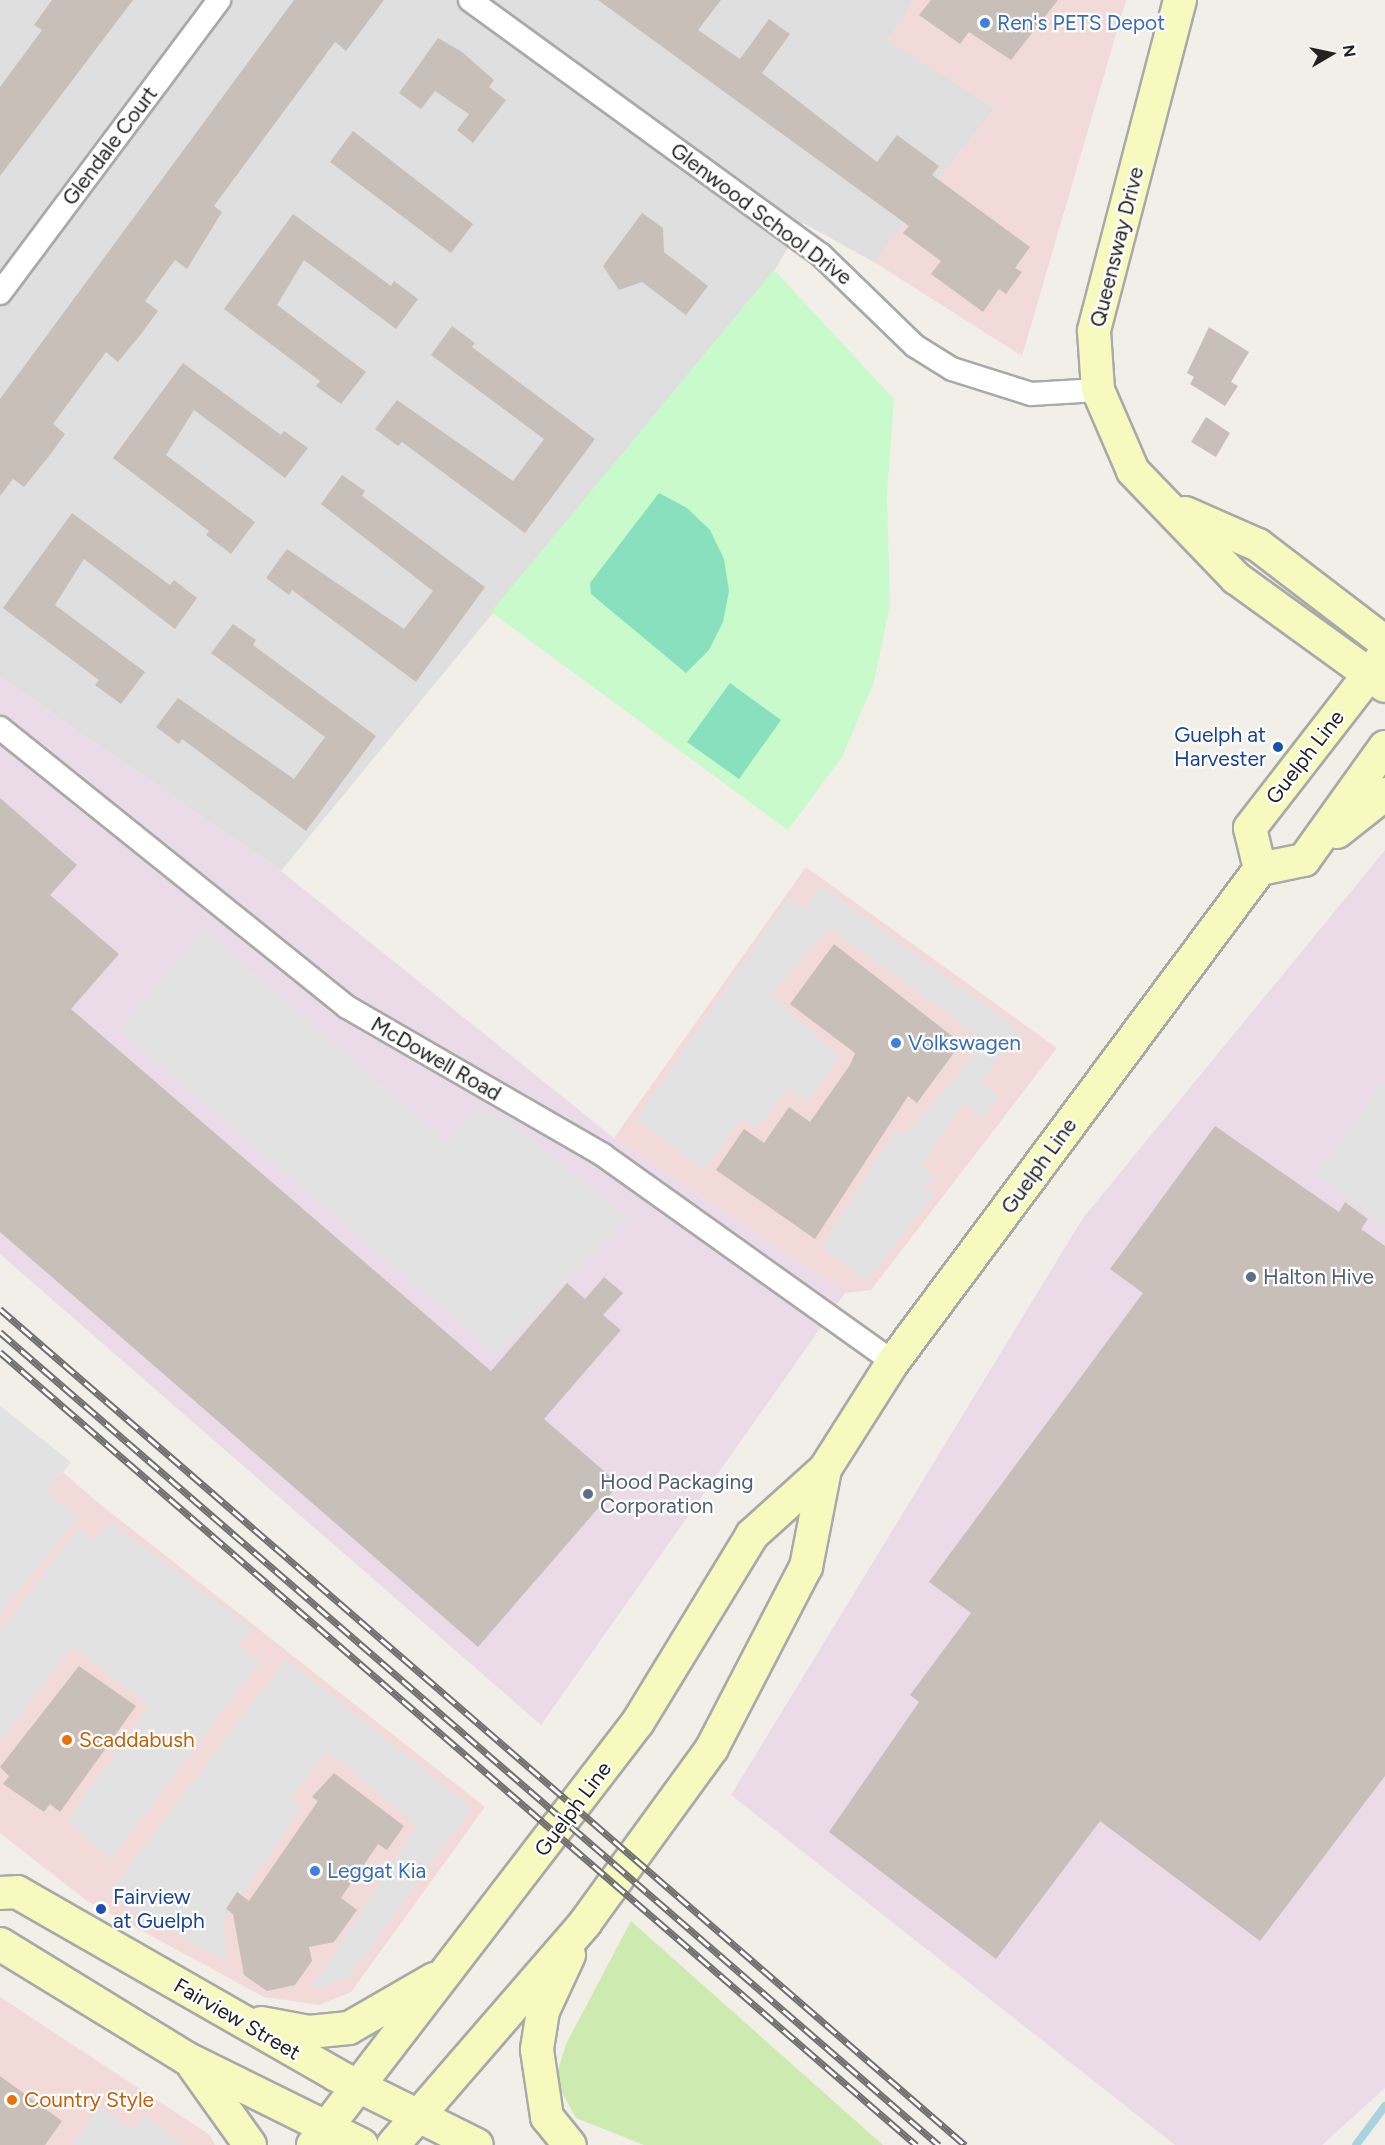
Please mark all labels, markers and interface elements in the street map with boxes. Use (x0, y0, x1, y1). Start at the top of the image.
place label: Ren's PETS Depot (997, 10, 1165, 36)
marker: Ren's PETS Depot (978, 16, 992, 30)
north arrow (1301, 24, 1361, 84)
text: N (1339, 44, 1360, 59)
street label: Glendale Court (57, 82, 163, 210)
street label: Glenwood School Drive (665, 138, 857, 290)
street label: Queensway Drive (1085, 164, 1149, 330)
street label: Guelph Line (1261, 705, 1349, 809)
place label: Guelph at Harvester (1174, 722, 1266, 772)
marker: Guelph at Harvester (1271, 740, 1285, 754)
street label: McDowell Road (367, 1012, 505, 1106)
place label: Volkswagen (908, 1030, 1021, 1056)
marker: Volkswagen (889, 1036, 903, 1050)
street label: Guelph Line (996, 1113, 1082, 1219)
place label: Halton Hive (1263, 1264, 1374, 1290)
marker: Halton Hive (1244, 1270, 1258, 1284)
place label: Hood Packaging Corporation (600, 1469, 754, 1519)
marker: Hood Packaging Corporation (581, 1487, 595, 1501)
place label: Scaddabush (79, 1727, 195, 1753)
marker: Scaddabush (60, 1733, 74, 1747)
street label: Guelph Line (529, 1757, 617, 1861)
place label: Leggat Kia (327, 1858, 426, 1884)
marker: Leggat Kia (308, 1864, 322, 1878)
place label: Fairview at Guelph (113, 1884, 205, 1934)
marker: Fairview at Guelph (94, 1902, 108, 1916)
street label: Fairview Street (169, 1973, 305, 2065)
place label: Country Style (24, 2087, 154, 2113)
marker: Country Style (5, 2093, 19, 2107)

